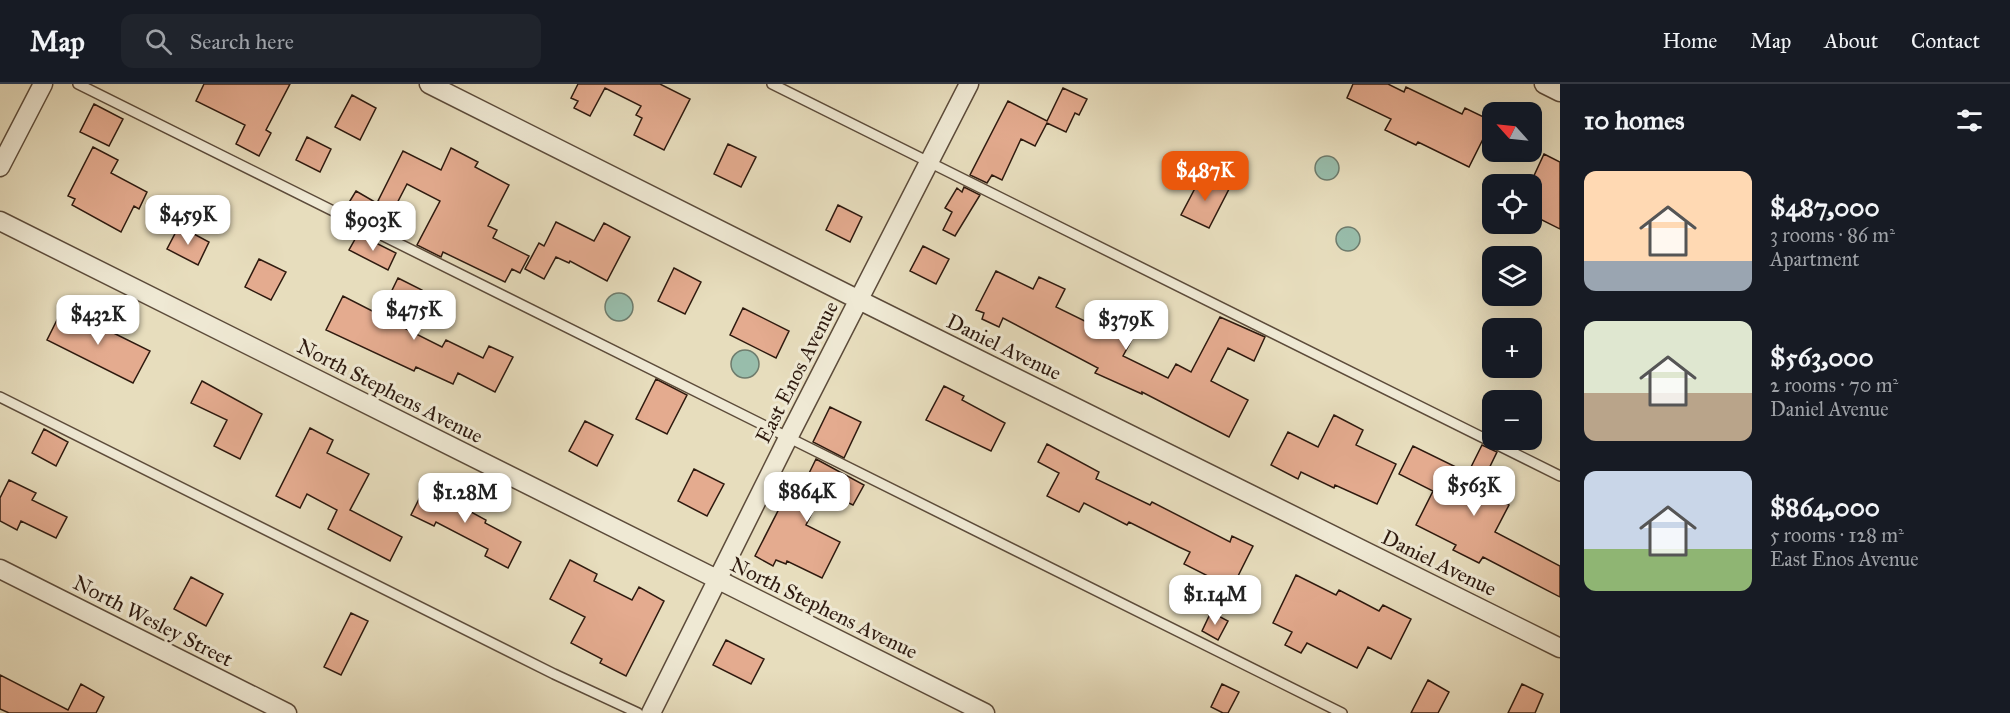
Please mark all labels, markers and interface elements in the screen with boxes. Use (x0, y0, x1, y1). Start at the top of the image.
search box (121, 14, 541, 68)
text: Map (30, 24, 85, 59)
icon: search (142, 25, 175, 58)
text: Search here (190, 28, 294, 55)
text: Home (1662, 28, 1717, 54)
text: Map (1750, 28, 1791, 54)
text: About (1824, 28, 1878, 54)
text: Contact (1911, 28, 1980, 54)
north arrow (1482, 102, 1542, 162)
map controls (1482, 102, 1542, 450)
text: 10 homes (1584, 104, 1685, 136)
icon: filters (1953, 104, 1986, 137)
pin: $487K (1163, 151, 1247, 202)
text: $487K (1176, 158, 1234, 182)
button: locate (1482, 174, 1542, 234)
text: $487,000 (1770, 191, 1880, 223)
pin: $459K (146, 195, 230, 246)
icon: home (1632, 195, 1704, 267)
pin: $903K (331, 201, 415, 252)
text: $459K (159, 202, 217, 226)
text: $903K (345, 208, 401, 232)
text: 3 rooms · 86 m² (1770, 223, 1895, 247)
button: layers (1482, 246, 1542, 306)
text: Apartment (1770, 247, 1859, 271)
pin: $475K (372, 290, 456, 341)
pin: $432K (56, 295, 140, 346)
street label: East Enos Avenue (750, 296, 844, 447)
text: $475K (386, 297, 442, 321)
pin: $379K (1084, 300, 1168, 351)
text: $432K (70, 302, 126, 326)
text: $379K (1098, 307, 1154, 331)
street label: Daniel Avenue (942, 308, 1066, 386)
button: + (1482, 318, 1542, 378)
street label: North Stephens Avenue (293, 333, 488, 449)
text: $563,000 (1770, 341, 1874, 373)
icon: home (1632, 345, 1704, 417)
text: 2 rooms · 70 m² (1770, 373, 1898, 397)
button: − (1482, 390, 1542, 450)
text: Daniel Avenue (1770, 397, 1889, 421)
pin: $563K (1432, 466, 1516, 517)
pin: $864K (765, 472, 849, 523)
pin: $1.28M (416, 473, 514, 524)
text: $563K (1447, 473, 1501, 497)
text: $864K (778, 479, 836, 503)
text: $1.28M (432, 480, 498, 504)
text: $864,000 (1770, 491, 1880, 523)
icon: home (1632, 495, 1704, 567)
text: 5 rooms · 128 m² (1770, 523, 1904, 547)
street label: Daniel Avenue (1377, 524, 1501, 602)
text: East Enos Avenue (1770, 547, 1919, 571)
street label: North Stephens Avenue (726, 551, 922, 665)
street label: North Wesley Street (69, 569, 238, 673)
pin: $1.14M (1166, 575, 1264, 626)
text: $1.14M (1183, 582, 1247, 606)

